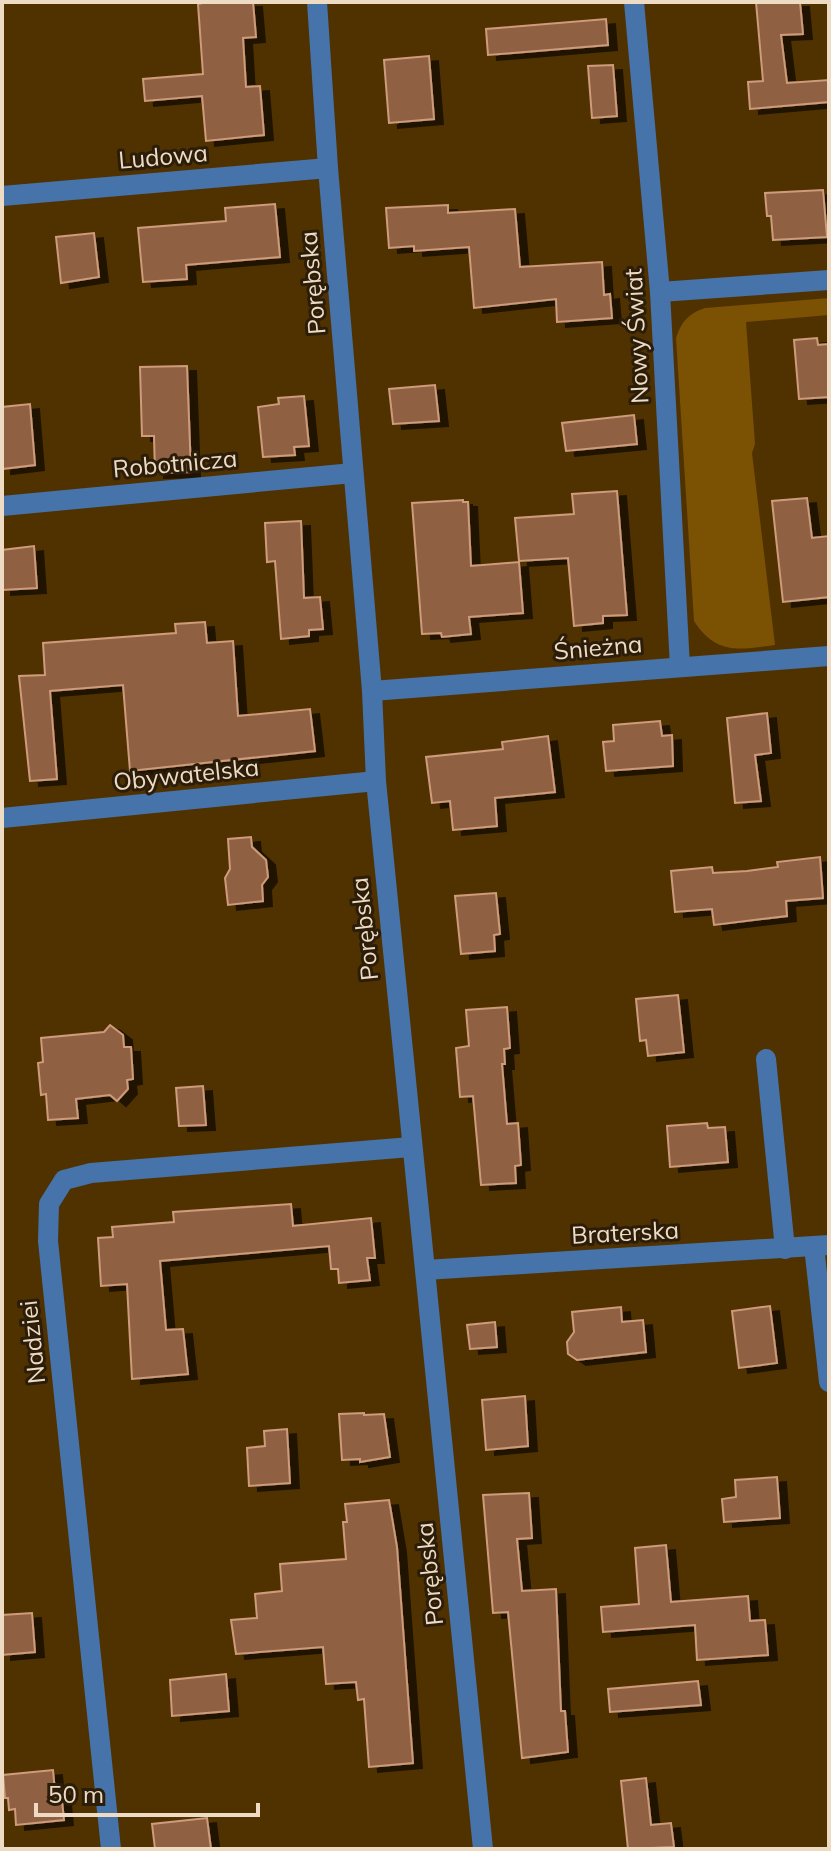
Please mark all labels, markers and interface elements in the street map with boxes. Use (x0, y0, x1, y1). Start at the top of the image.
street label: Ludowa (117, 137, 209, 175)
street label: Porębska (293, 230, 331, 336)
street label: Nowy Świat (617, 267, 655, 405)
street label: Robotnicza (112, 443, 238, 483)
street label: Śnieżna (553, 628, 643, 666)
street label: Obywatelska (112, 751, 260, 797)
street label: Porębska (344, 876, 384, 982)
street label: Braterska (570, 1214, 680, 1250)
street label: Nadziei (13, 1299, 51, 1385)
street label: Porębska (409, 1521, 449, 1627)
scale bar (36, 1767, 258, 1817)
text: 50 m (48, 1779, 104, 1809)

